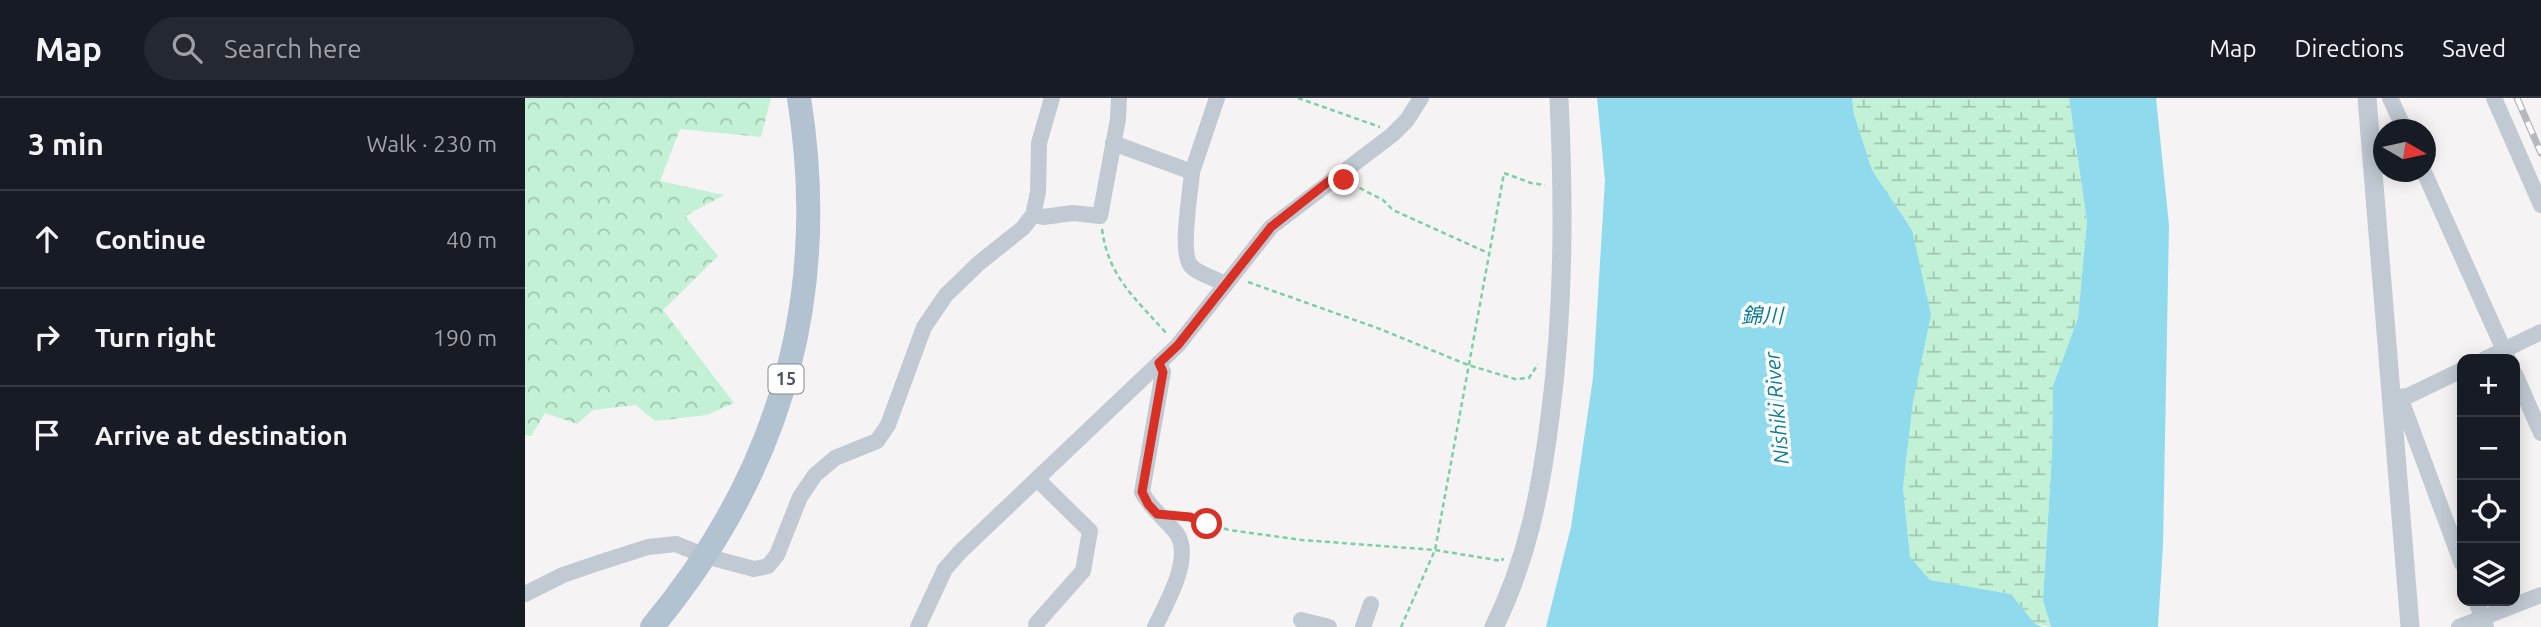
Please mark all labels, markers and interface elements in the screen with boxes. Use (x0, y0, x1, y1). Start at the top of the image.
search box (144, 17, 634, 80)
icon: search (168, 29, 206, 67)
text: Map (35, 30, 102, 67)
text: Search here (224, 34, 362, 63)
text: Map (2209, 35, 2256, 62)
text: Directions (2294, 35, 2404, 62)
text: Saved (2442, 35, 2506, 62)
north arrow (2373, 119, 2436, 182)
text: 3 min (28, 127, 104, 161)
text: Walk · 230 m (366, 131, 497, 156)
route end (1328, 164, 1359, 195)
icon: ahead (28, 220, 66, 258)
text: Continue (95, 225, 206, 254)
text: 40 m (446, 227, 497, 252)
water label: 錦川 (1741, 303, 1785, 327)
icon: right (28, 318, 66, 356)
text: Turn right (95, 323, 216, 352)
text: 190 m (433, 325, 497, 350)
water label: Nishiki River (1759, 350, 1793, 465)
map controls (2457, 354, 2520, 606)
button: + (2457, 354, 2520, 417)
road number: 15 (769, 365, 803, 394)
icon: arrive (28, 416, 66, 454)
button: − (2457, 417, 2520, 480)
text: Arrive at destination (95, 421, 348, 450)
button: locate (2457, 480, 2520, 543)
route start (1191, 508, 1222, 539)
button: layers (2457, 543, 2520, 606)

